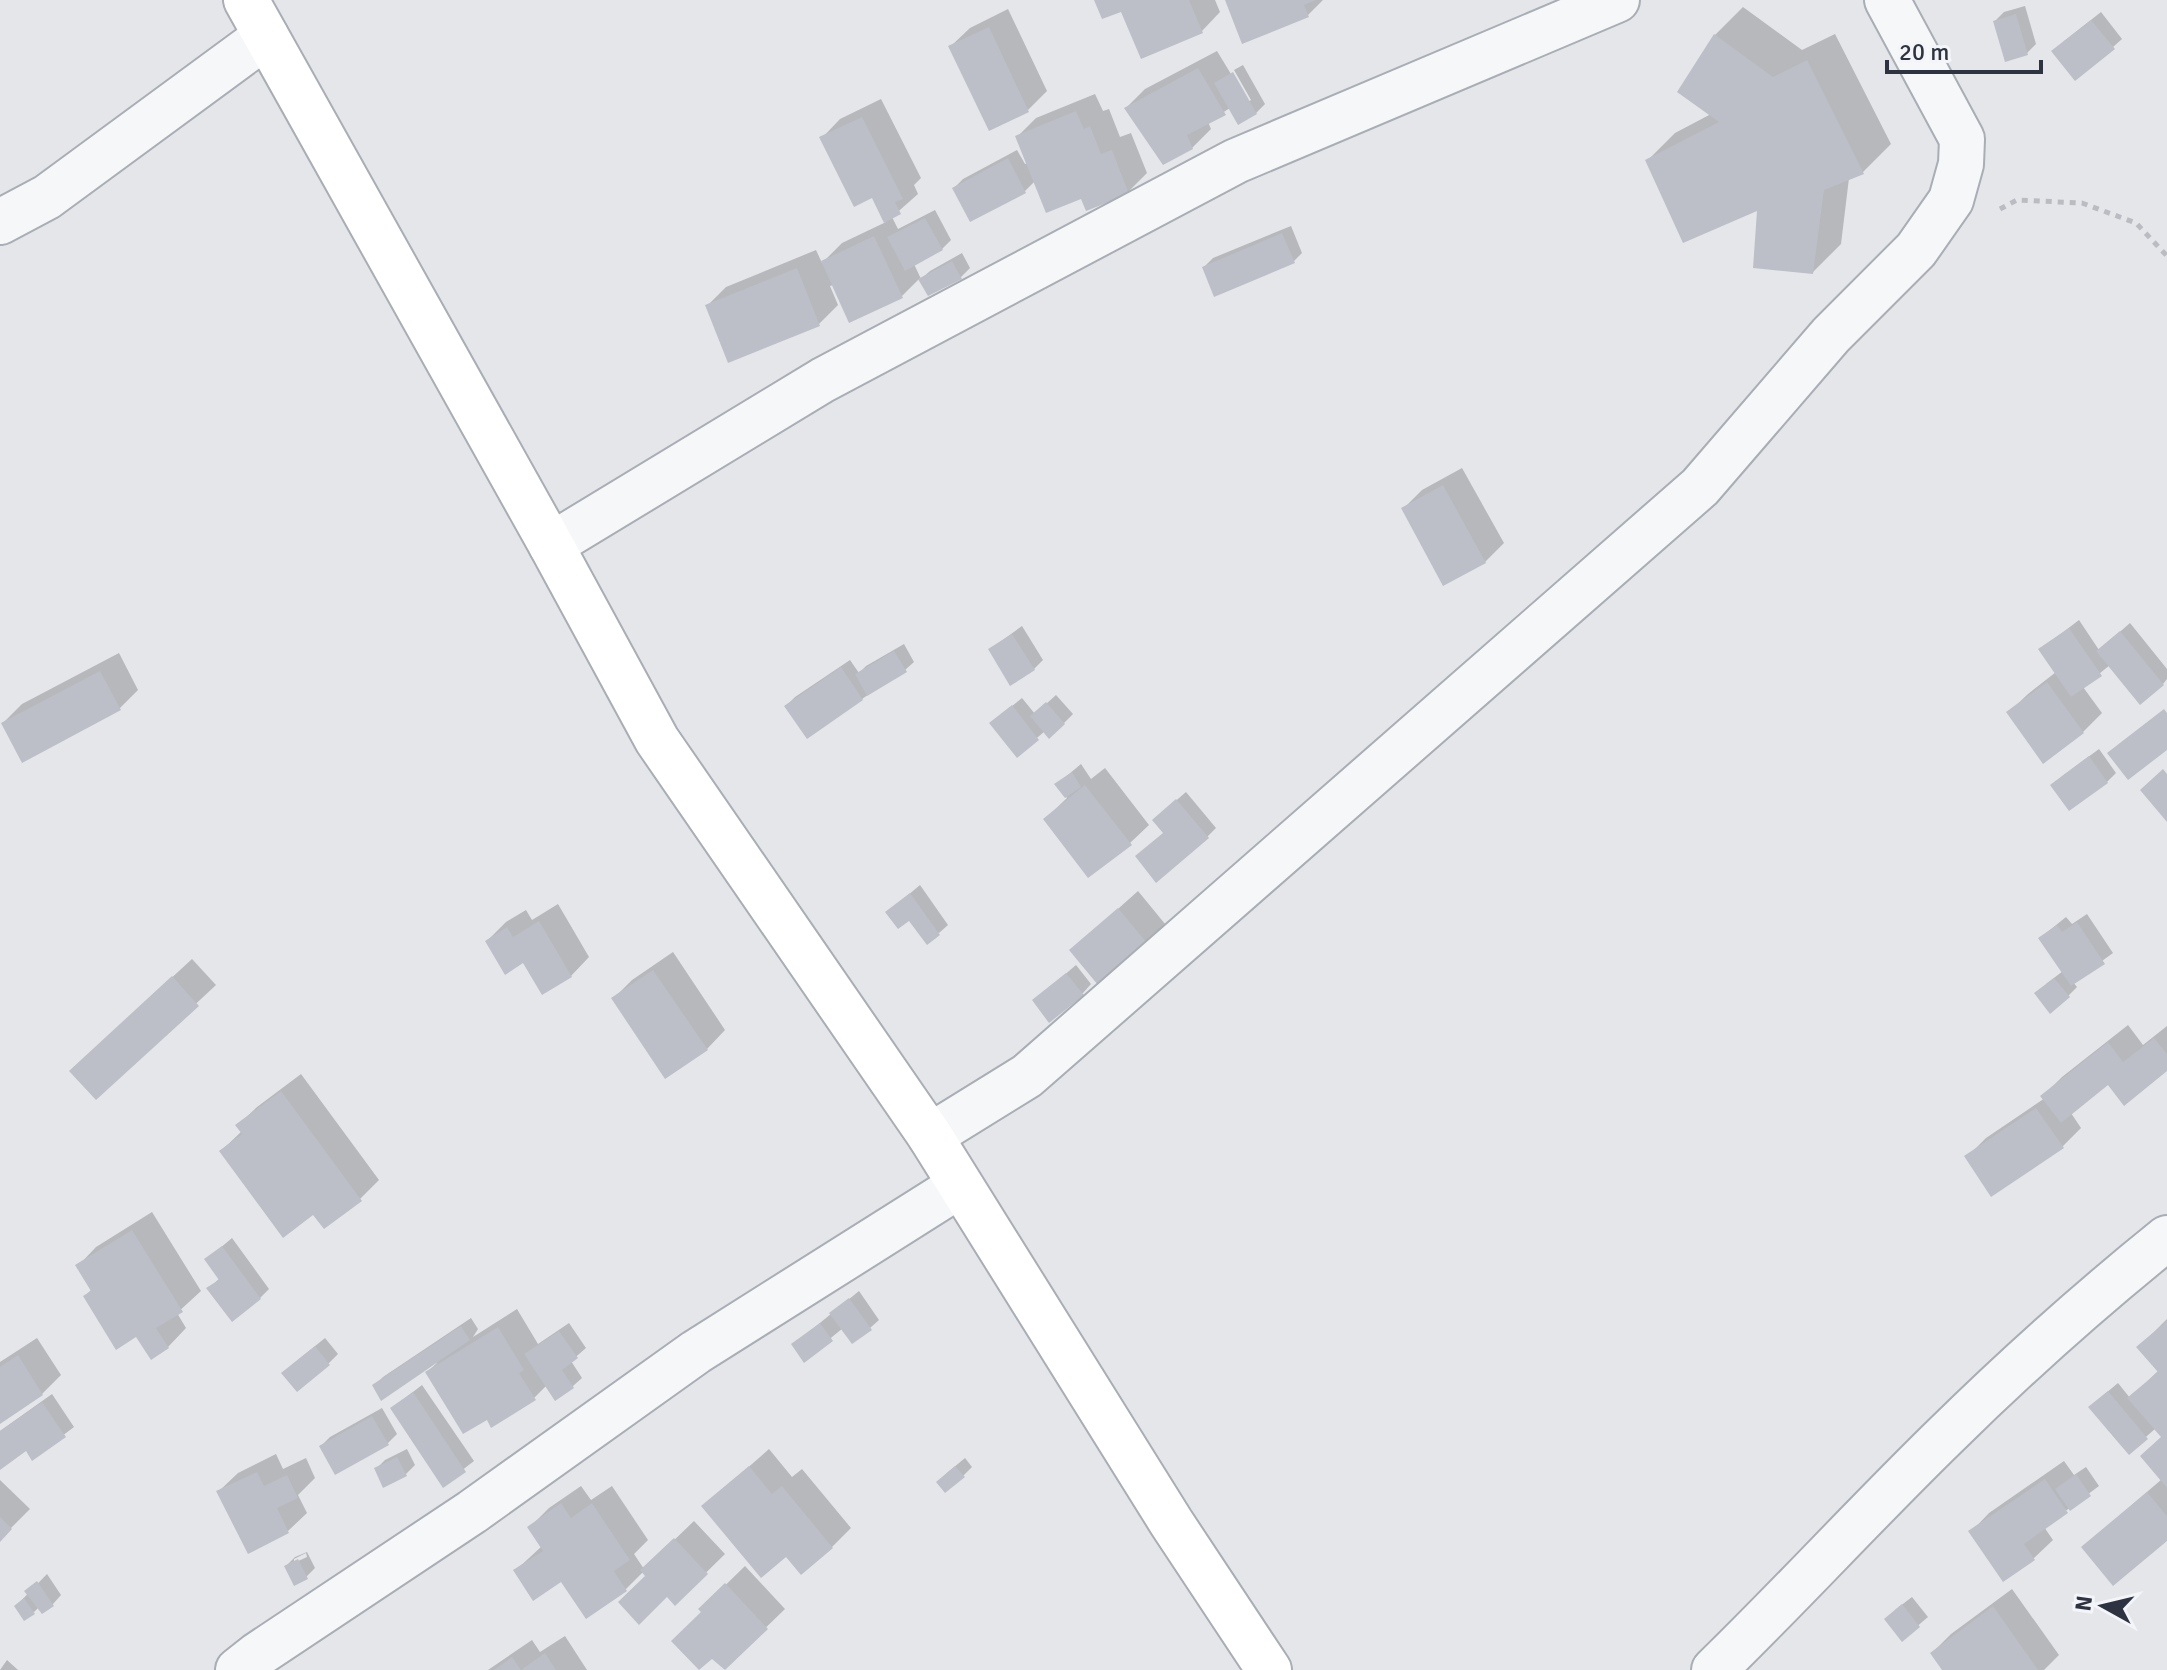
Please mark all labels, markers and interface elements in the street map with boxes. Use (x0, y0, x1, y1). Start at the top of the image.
scale bar (1887, 24, 2041, 74)
text: 20 m (1899, 37, 1949, 67)
north arrow (2063, 1566, 2143, 1646)
text: N (2069, 1594, 2098, 1613)

